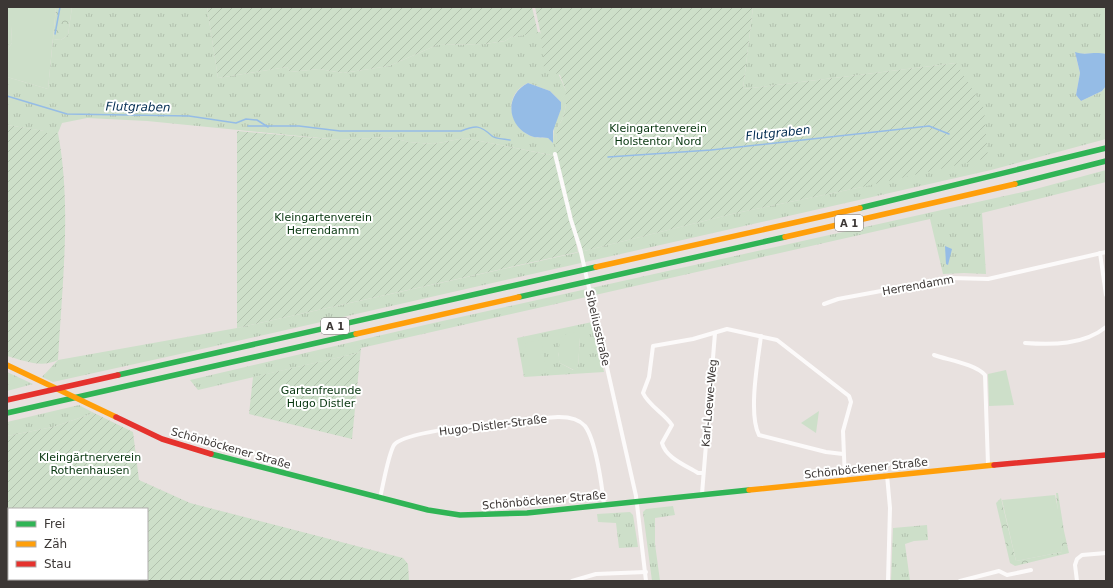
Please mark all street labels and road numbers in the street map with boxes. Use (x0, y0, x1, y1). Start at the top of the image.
road number: A 1 (835, 215, 863, 231)
street label: Herrendamm (881, 273, 955, 298)
street label: Sibeliusstraße (582, 289, 613, 368)
road number: A 1 (321, 318, 349, 334)
street label: Karl-Loewe-Weg (699, 359, 720, 447)
street label: Hugo-Distler-Straße (438, 412, 548, 439)
street label: Schönböckener Straße (169, 425, 293, 472)
street label: Schönböckener Straße (804, 456, 929, 481)
street label: Schönböckener Straße (482, 489, 607, 512)

